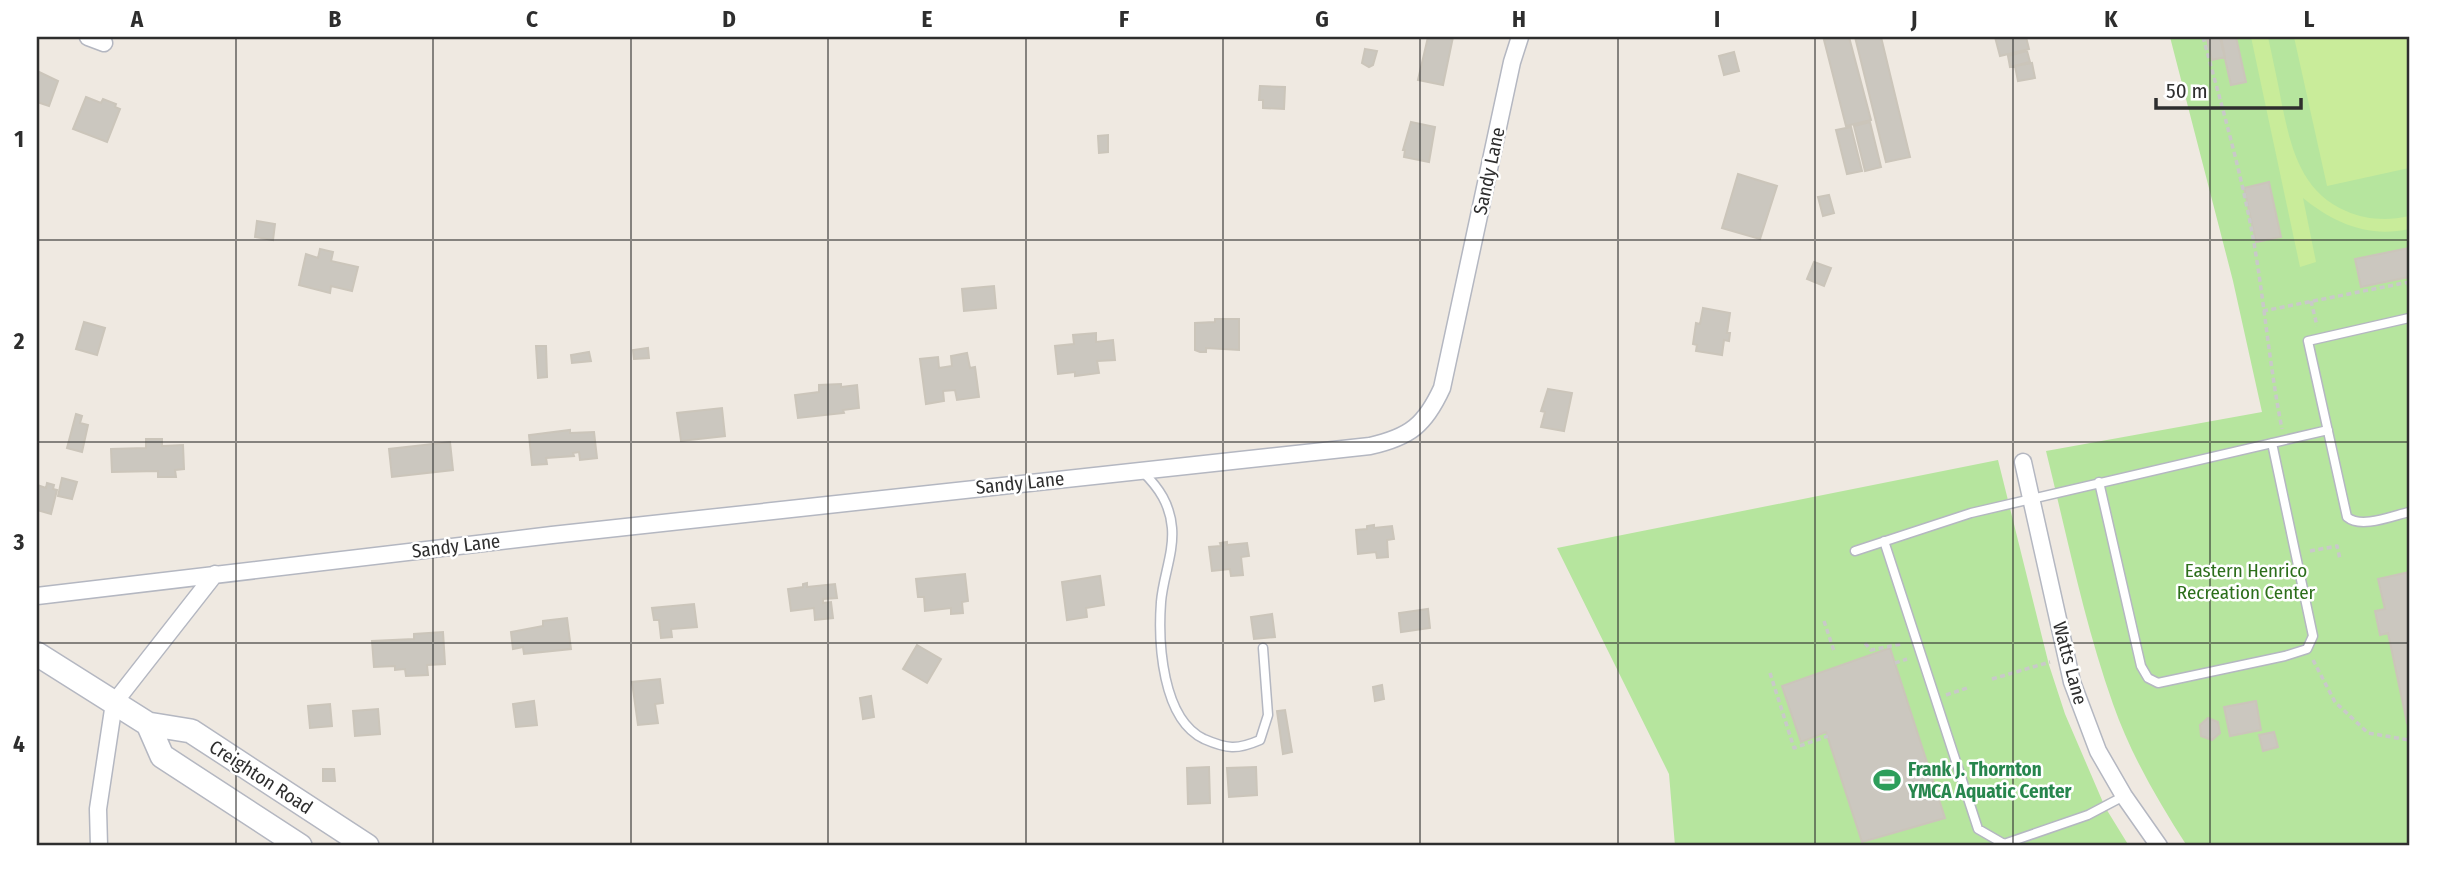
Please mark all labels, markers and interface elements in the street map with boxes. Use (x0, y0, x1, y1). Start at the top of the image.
text: A (130, 5, 144, 33)
text: B (329, 5, 342, 33)
text: C (526, 5, 538, 33)
text: D (722, 5, 736, 33)
text: E (922, 5, 933, 33)
text: F (1119, 5, 1129, 33)
text: G (1315, 5, 1329, 33)
text: H (1512, 5, 1526, 33)
text: I (1714, 5, 1720, 33)
text: J (1910, 5, 1917, 33)
text: K (2104, 5, 2118, 33)
text: L (2304, 5, 2315, 33)
scale bar (2156, 66, 2301, 110)
text: 50 m (2166, 78, 2208, 104)
text: 1 (14, 125, 24, 153)
street label: Sandy Lane (1469, 125, 1509, 217)
text: 2 (13, 327, 25, 355)
street label: Sandy Lane (975, 467, 1065, 499)
text: 3 (13, 528, 25, 556)
street label: Sandy Lane (410, 529, 502, 563)
park label: Eastern Henrico Recreation Center (2177, 559, 2316, 604)
street label: Watts Lane (2048, 619, 2092, 707)
text: 4 (13, 730, 25, 758)
street label: Creighton Road (205, 735, 317, 819)
place label: Frank J. Thornton YMCA Aquatic Center (1907, 758, 2073, 803)
sports icon: Frank J. Thornton YMCA Aquatic Center (1872, 765, 1902, 795)

